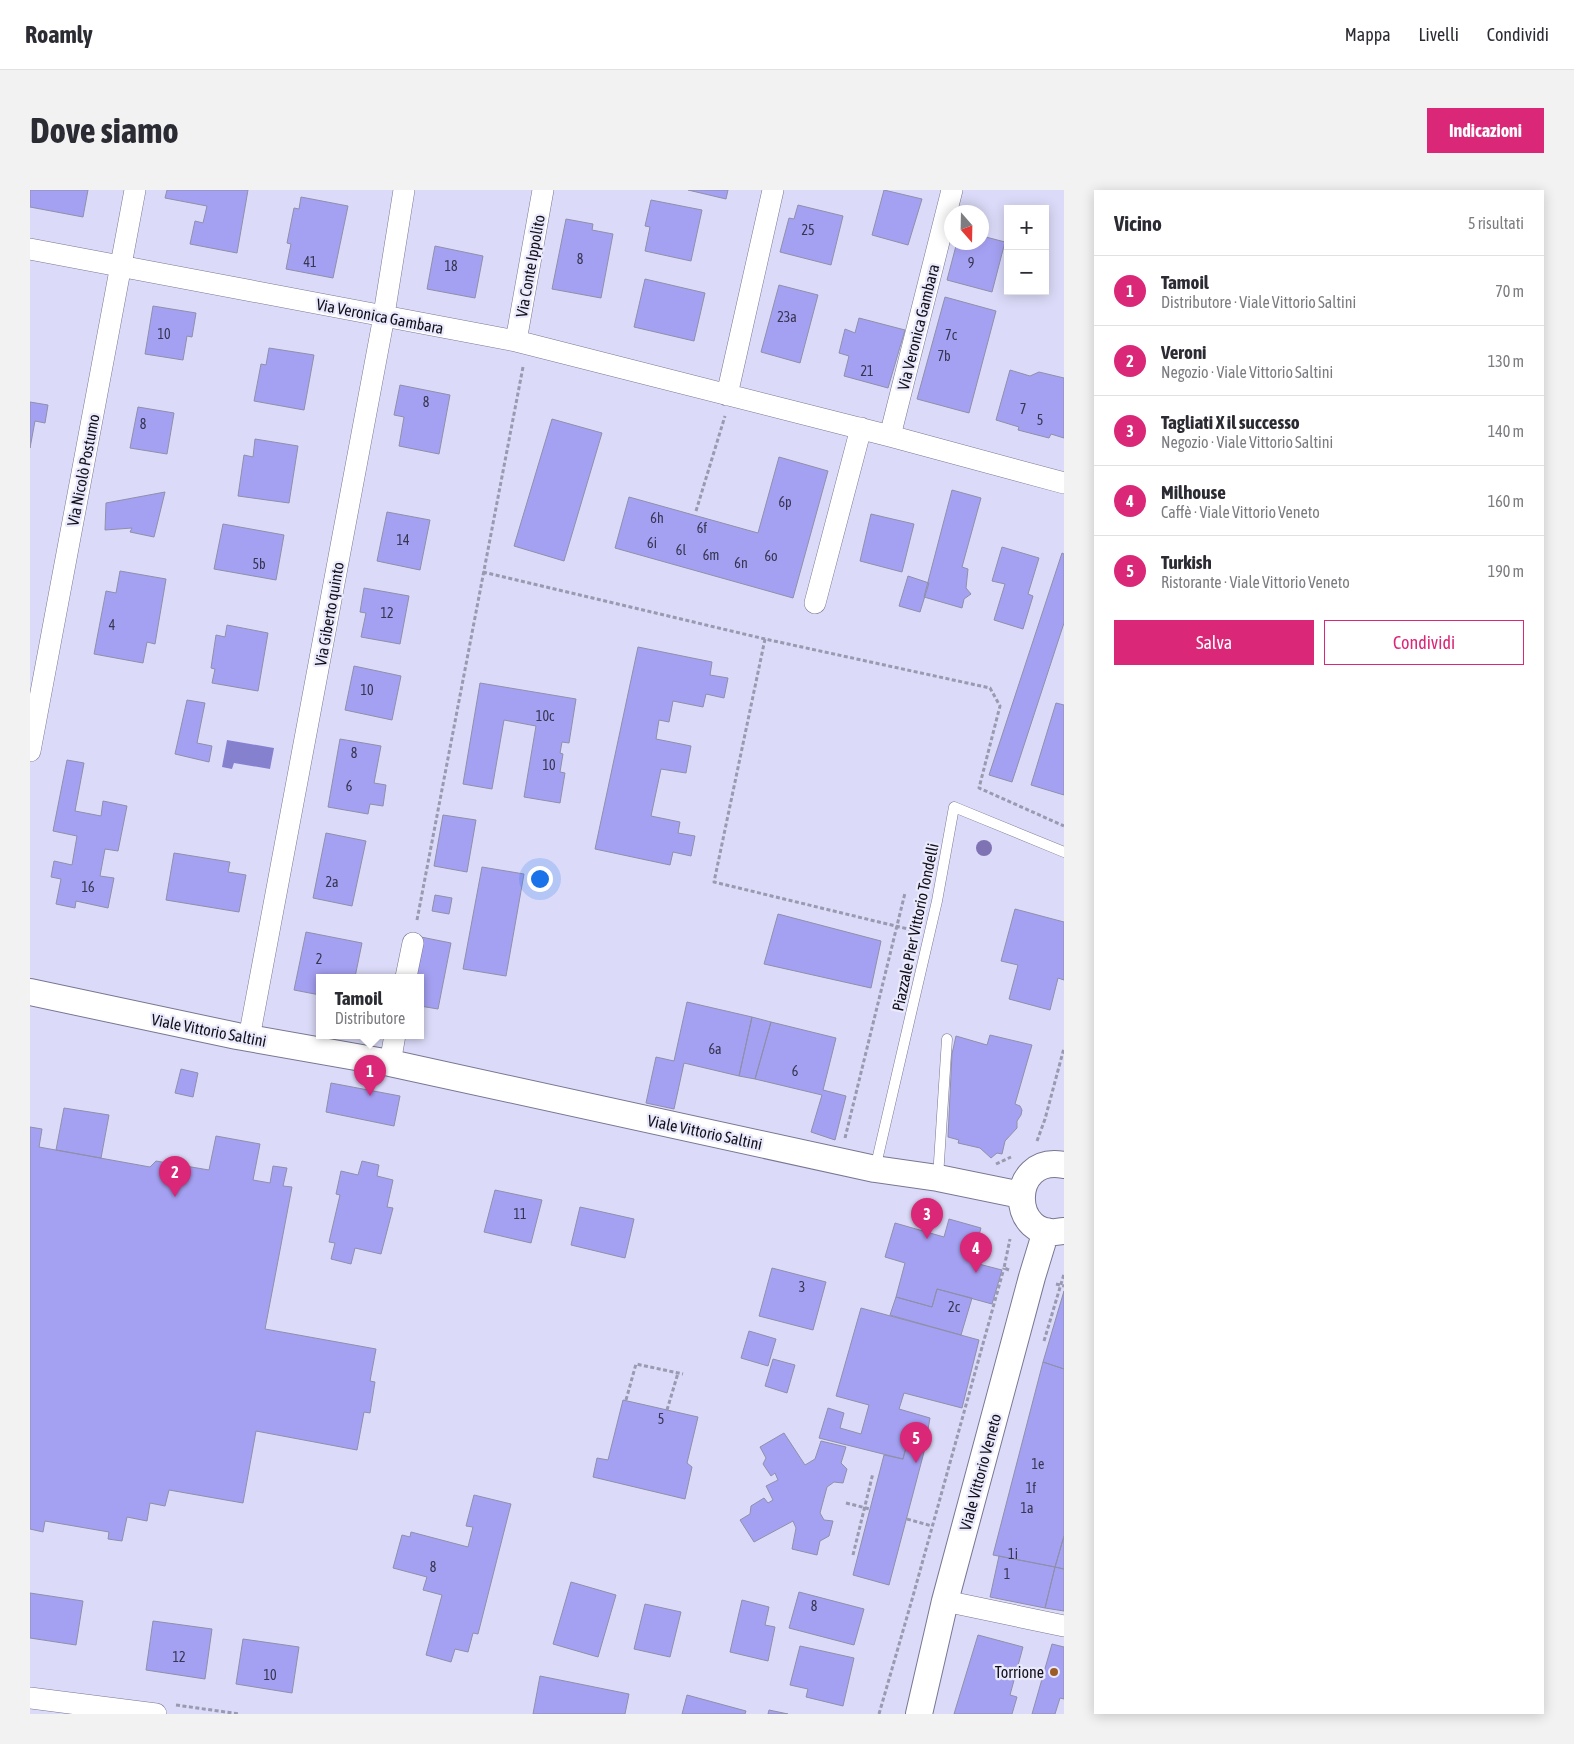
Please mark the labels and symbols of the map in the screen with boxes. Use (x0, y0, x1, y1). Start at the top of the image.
north arrow (944, 205, 989, 250)
street label: Via Conte Ippolito (512, 213, 549, 319)
house number: 25 (801, 222, 815, 238)
house number: 8 (577, 251, 584, 267)
house number: 41 (303, 254, 317, 270)
house number: 9 (968, 255, 974, 271)
house number: 18 (444, 258, 458, 274)
street label: Via Veronica Gambara (894, 262, 942, 392)
street label: Via Veronica Gambara (315, 295, 445, 337)
house number: 23a (777, 309, 797, 325)
house number: 10 (157, 326, 171, 342)
house number: 7c (945, 327, 958, 343)
house number: 7b (937, 348, 951, 364)
house number: 21 (860, 363, 874, 379)
house number: 8 (423, 394, 430, 410)
house number: 7 (1020, 401, 1026, 417)
street label: Via Nicolò Postumo (63, 412, 103, 528)
house number: 5 (1037, 412, 1043, 428)
house number: 8 (140, 416, 147, 432)
house number: 6p (778, 494, 792, 510)
house number: 6h (650, 510, 664, 526)
house number: 6f (697, 520, 707, 536)
house number: 14 (396, 532, 410, 548)
house number: 6i (647, 535, 657, 551)
house number: 6l (676, 542, 686, 558)
house number: 6m (703, 547, 719, 563)
house number: 6o (764, 548, 778, 564)
house number: 6n (734, 555, 748, 571)
house number: 5b (252, 556, 266, 572)
street label: Via Giberto quinto (311, 560, 348, 668)
house number: 12 (380, 605, 394, 621)
house number: 4 (109, 617, 116, 633)
house number: 10 (360, 682, 374, 698)
house number: 10c (536, 708, 555, 724)
house number: 8 (351, 745, 358, 761)
house number: 10 (542, 757, 556, 773)
house number: 6 (346, 778, 353, 794)
street label: Piazzale Pier Vittorio Tondelli (888, 841, 942, 1013)
your location (527, 866, 553, 892)
house number: 2a (325, 874, 339, 890)
house number: 16 (81, 879, 95, 895)
house number: 2 (316, 951, 322, 967)
street label: Viale Vittorio Saltini (150, 1010, 268, 1050)
house number: 6a (708, 1041, 722, 1057)
pin: 1 (354, 1055, 386, 1096)
house number: 6 (792, 1063, 799, 1079)
street label: Viale Vittorio Saltini (646, 1111, 764, 1153)
pin: 2 (159, 1156, 191, 1197)
pin: 3 (911, 1198, 943, 1239)
house number: 11 (513, 1206, 527, 1222)
pin: 4 (960, 1232, 992, 1273)
house number: 3 (799, 1279, 805, 1295)
house number: 2c (948, 1299, 961, 1315)
house number: 5 (658, 1411, 664, 1427)
street label: Viale Vittorio Veneto (956, 1412, 1004, 1532)
pin: 5 (900, 1422, 932, 1463)
house number: 1e (1032, 1456, 1044, 1472)
house number: 1f (1026, 1480, 1036, 1496)
house number: 1a (1020, 1500, 1034, 1516)
house number: 1i (1008, 1546, 1018, 1562)
house number: 8 (430, 1559, 437, 1575)
house number: 1 (1004, 1566, 1010, 1582)
house number: 8 (811, 1598, 818, 1614)
house number: 12 (172, 1649, 186, 1665)
place label: Torrione (995, 1663, 1044, 1681)
marker: Torrione (1048, 1666, 1060, 1678)
house number: 10 (263, 1667, 277, 1683)

